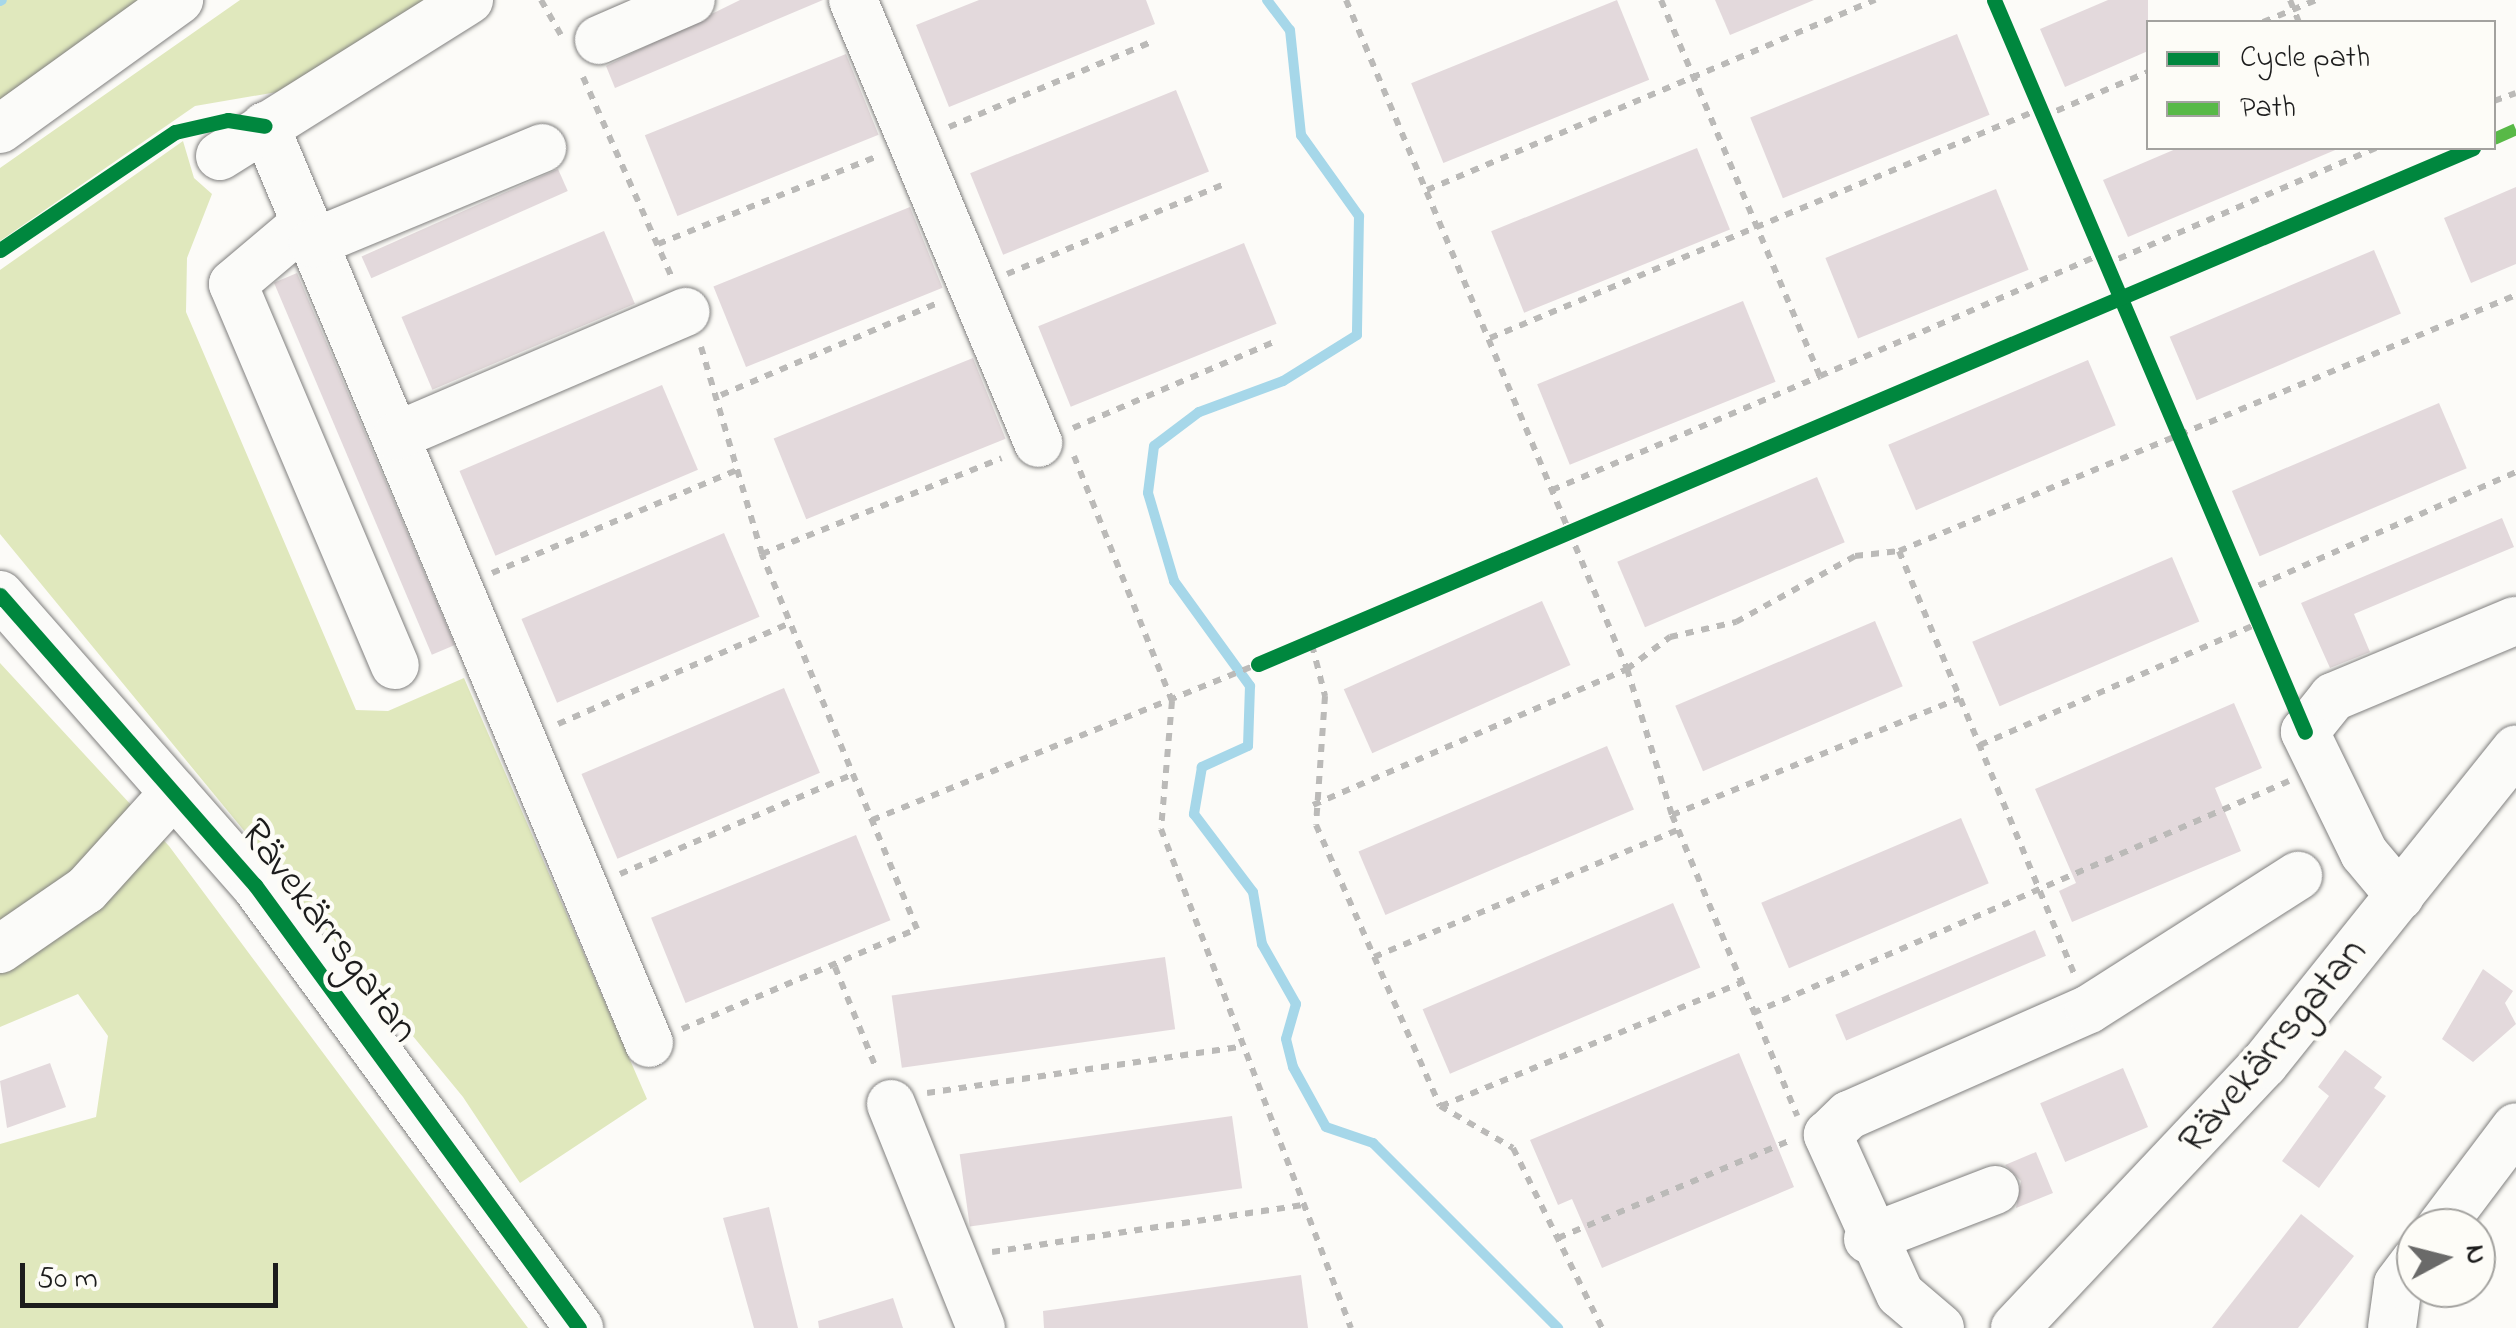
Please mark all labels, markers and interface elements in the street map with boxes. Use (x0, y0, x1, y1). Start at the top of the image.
legend (2146, 20, 2496, 150)
text: Cycle path (2240, 37, 2370, 81)
text: Path (2240, 87, 2296, 131)
street label: Rävekärrsgatan (228, 810, 428, 1054)
street label: Rävekärrsgatan (2169, 929, 2379, 1165)
north arrow (2396, 1208, 2496, 1308)
scale bar (25, 1243, 282, 1305)
text: N (2453, 1243, 2496, 1266)
text: 50 m (37, 1258, 98, 1302)

